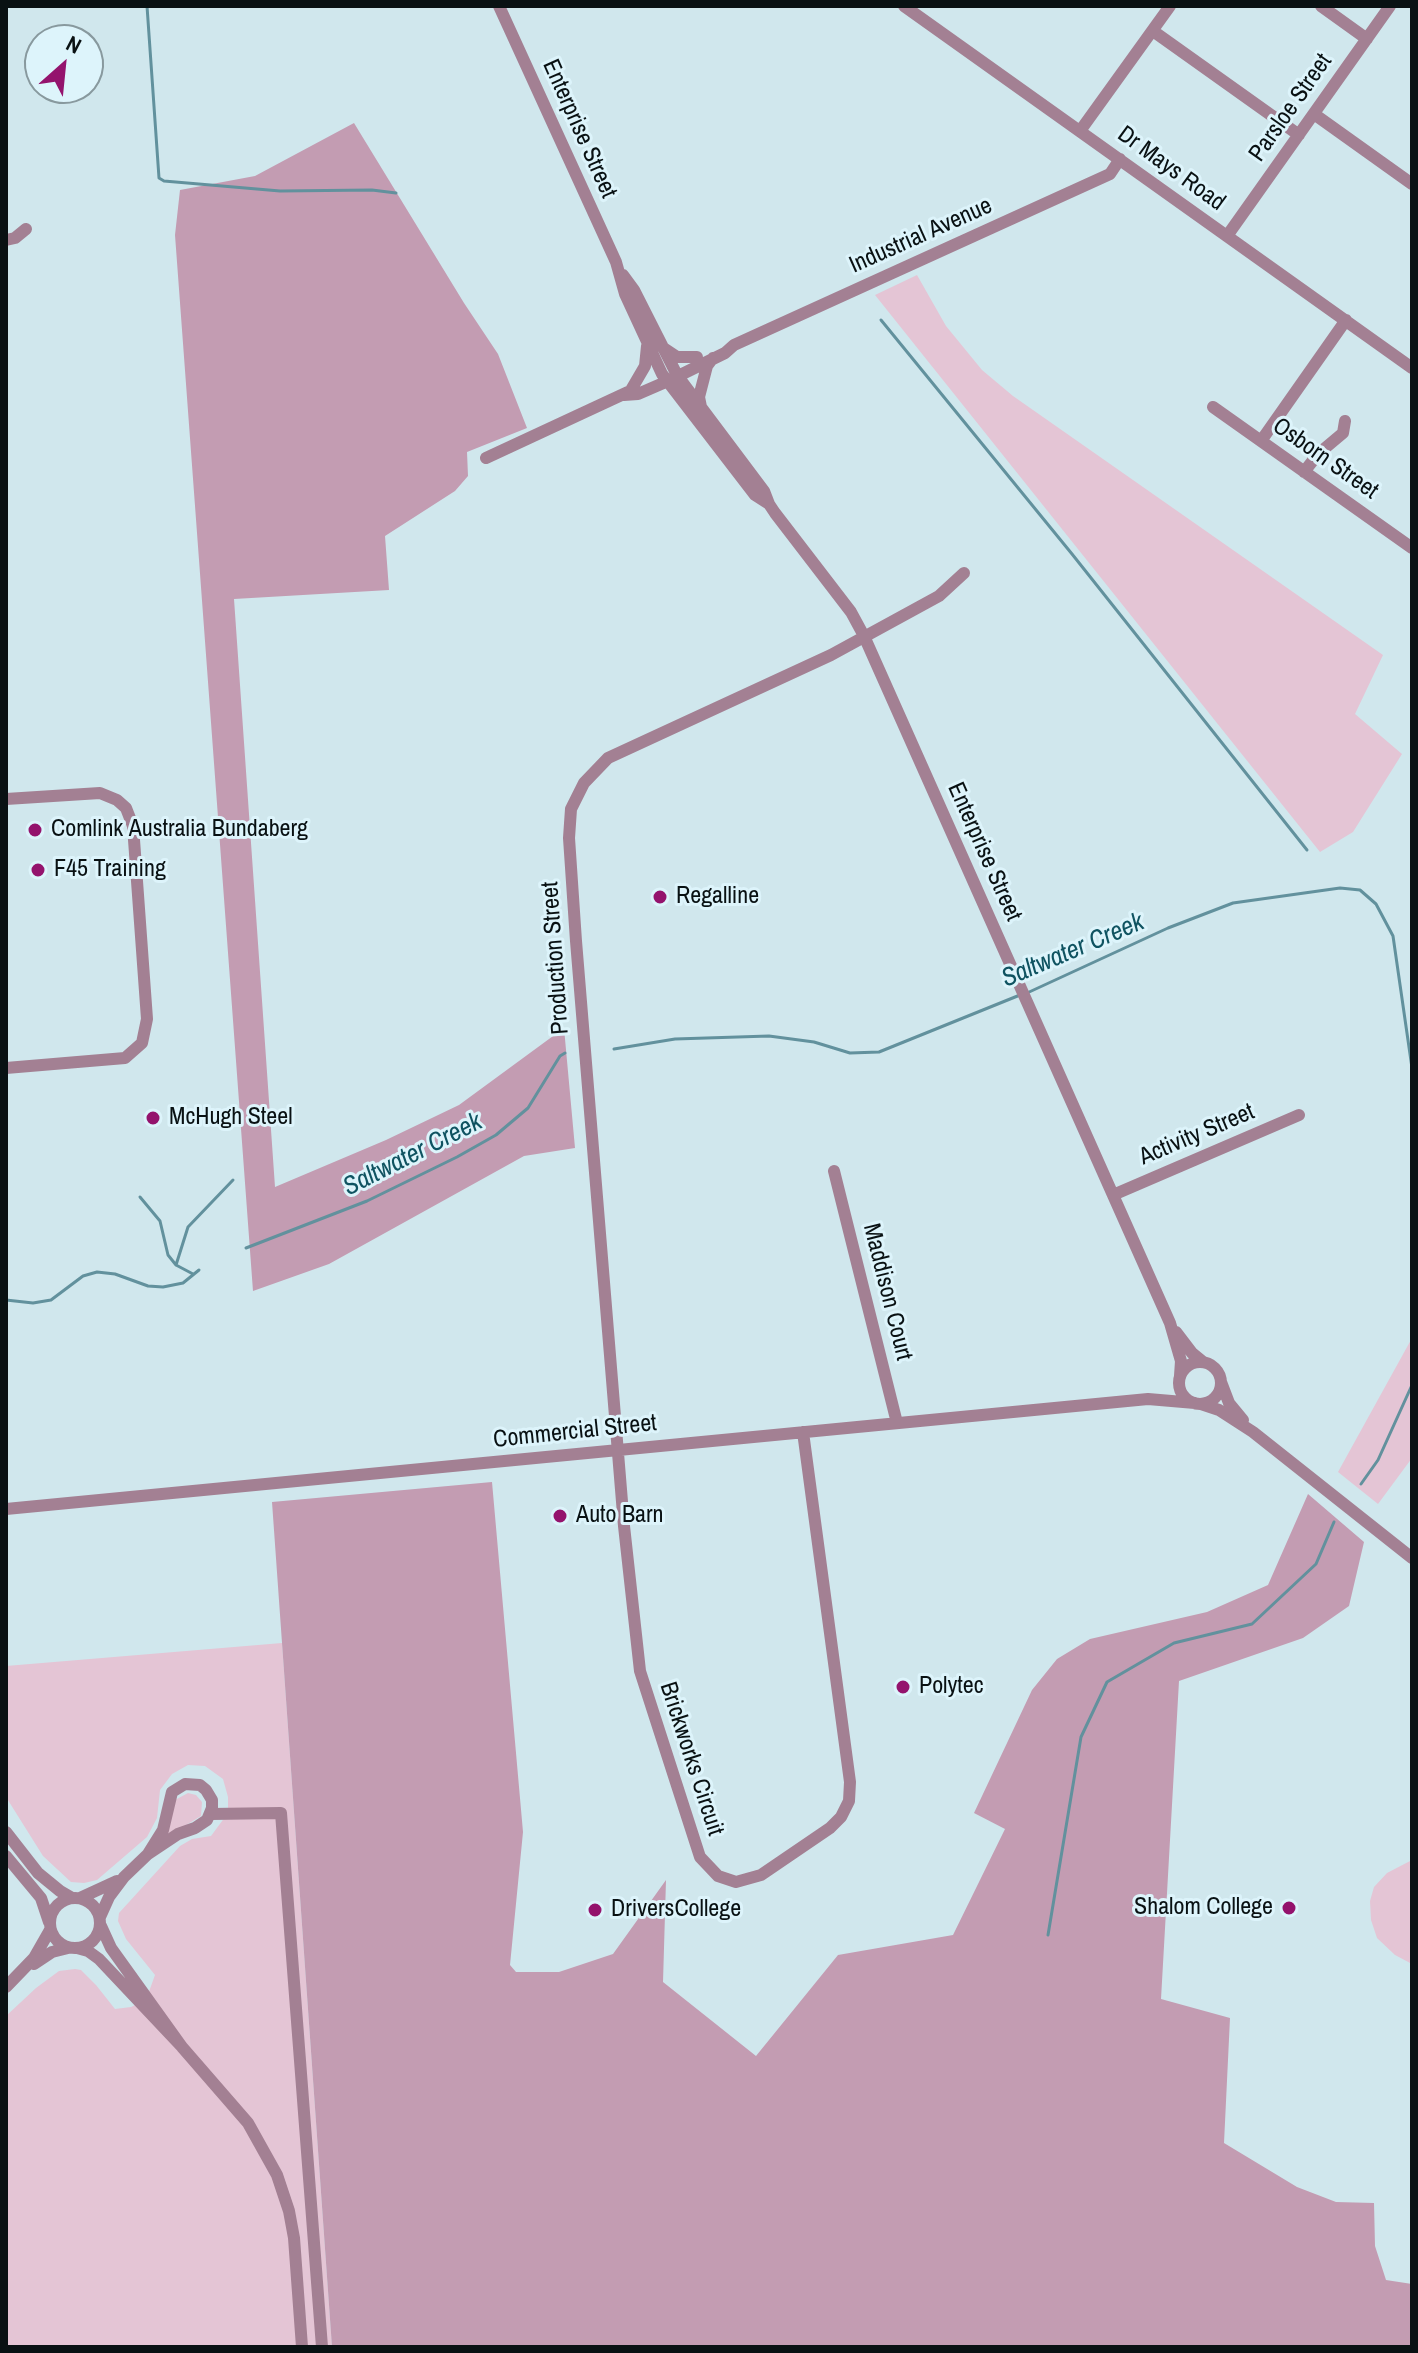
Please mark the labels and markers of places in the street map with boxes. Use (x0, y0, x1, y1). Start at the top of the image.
place label: Comlink Australia Bundaberg (51, 816, 308, 844)
marker: Comlink Australia Bundaberg (26, 821, 44, 839)
place label: F45 Training (54, 856, 166, 884)
marker: F45 Training (29, 861, 47, 879)
place label: Regalline (676, 883, 759, 911)
marker: Regalline (651, 888, 669, 906)
place label: McHugh Steel (169, 1104, 293, 1132)
marker: McHugh Steel (144, 1109, 162, 1127)
place label: Auto Barn (576, 1502, 664, 1530)
marker: Auto Barn (551, 1507, 569, 1525)
place label: Polytec (919, 1673, 984, 1701)
marker: Polytec (894, 1678, 912, 1696)
place label: Shalom College (1134, 1894, 1273, 1922)
place label: DriversCollege (611, 1896, 741, 1924)
marker: Shalom College (1280, 1899, 1298, 1917)
marker: DriversCollege (586, 1901, 604, 1919)

